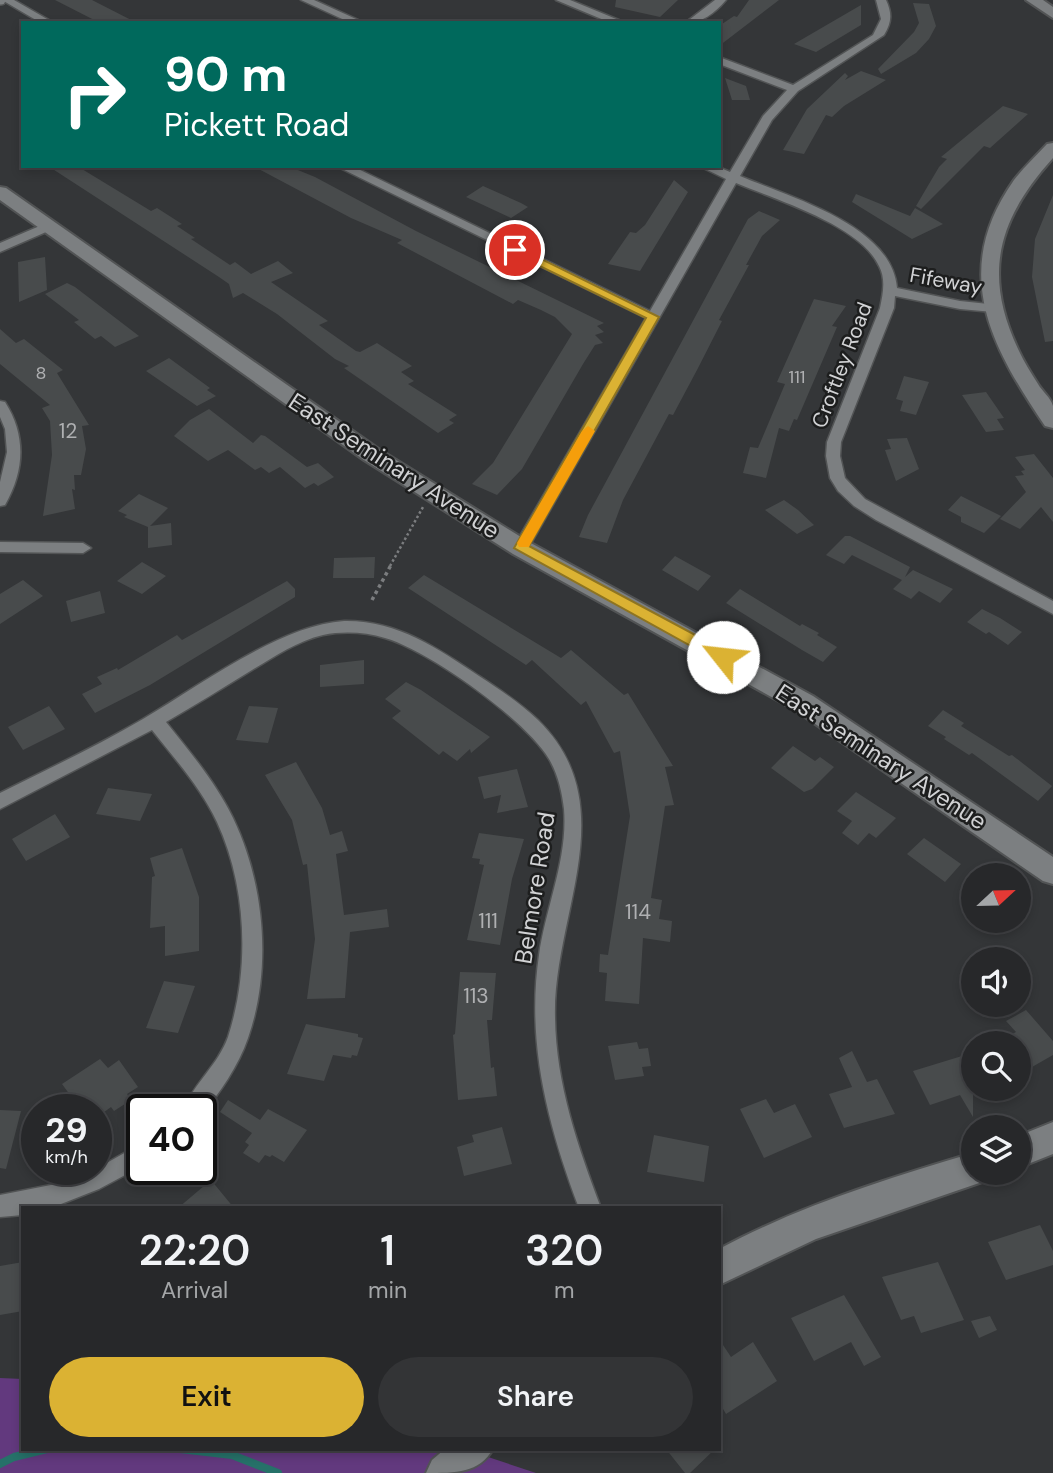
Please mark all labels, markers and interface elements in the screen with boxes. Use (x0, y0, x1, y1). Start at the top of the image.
text: 90 m (164, 42, 287, 106)
icon: right (49, 49, 140, 140)
text: Pickett Road (164, 104, 349, 146)
pin (485, 220, 545, 280)
icon: arrive (496, 231, 534, 269)
street label: Fifeway (908, 261, 985, 301)
street label: Croftley Road (805, 298, 879, 432)
house number: 8 (36, 361, 46, 385)
house number: 111 (789, 365, 805, 389)
street label: East Seminary Avenue (283, 386, 506, 545)
house number: 12 (59, 417, 77, 445)
position arrow (686, 620, 760, 694)
street label: East Seminary Avenue (770, 677, 993, 836)
street label: Belmore Road (507, 810, 562, 966)
north arrow (961, 863, 1031, 933)
map controls (961, 863, 1031, 1185)
house number: 114 (625, 898, 651, 926)
house number: 111 (478, 907, 498, 935)
button: sound (961, 947, 1031, 1017)
house number: 113 (463, 982, 489, 1010)
button: search (961, 1031, 1031, 1101)
speed limit sign: 40 (126, 1094, 217, 1185)
text: 29 (45, 1107, 88, 1153)
button: layers (961, 1115, 1031, 1185)
text: km/h (45, 1145, 88, 1169)
text: 22:20 (139, 1223, 250, 1278)
text: 1 (380, 1223, 395, 1278)
text: 320 (525, 1223, 603, 1278)
text: Arrival (161, 1275, 228, 1305)
text: min (368, 1275, 407, 1305)
text: m (554, 1275, 574, 1305)
button: Exit (49, 1357, 364, 1437)
button: Share (378, 1357, 693, 1437)

